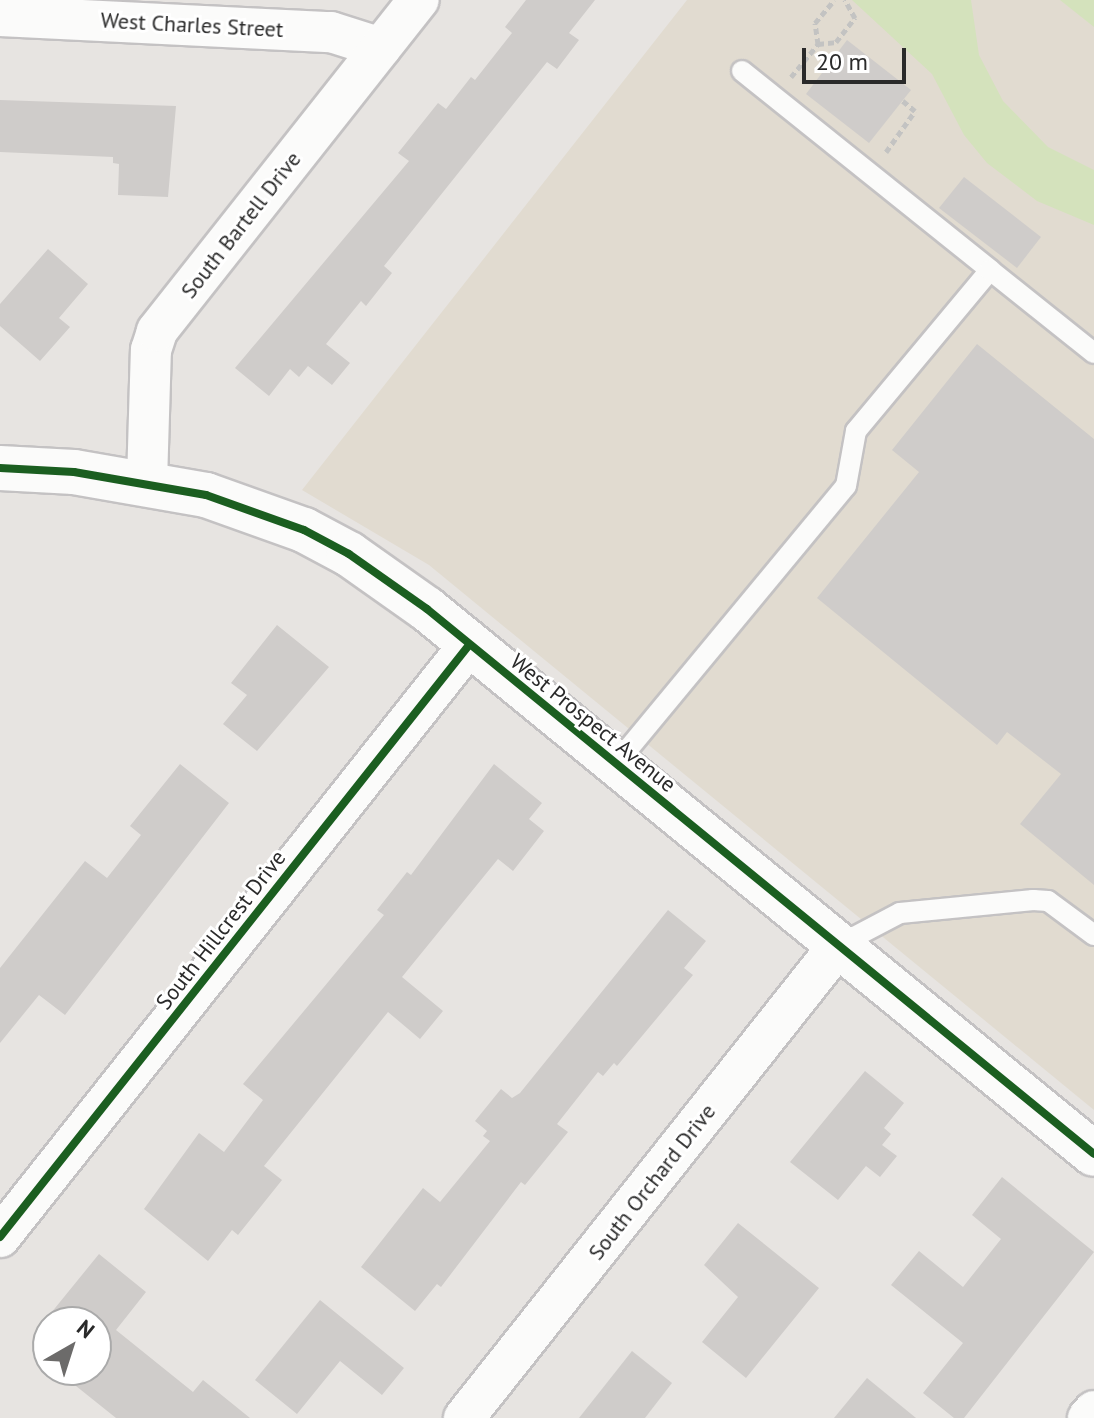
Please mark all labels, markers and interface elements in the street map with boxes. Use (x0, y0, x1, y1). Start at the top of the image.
street label: West Charles Street (100, 7, 284, 43)
scale bar (806, 32, 910, 82)
text: 20 m (816, 46, 868, 77)
street label: South Bartell Drive (175, 146, 307, 304)
street label: West Prospect Avenue (505, 648, 681, 798)
street label: South Hillcrest Drive (151, 845, 291, 1015)
street label: South Orchard Drive (583, 1099, 721, 1265)
north arrow (32, 1306, 112, 1386)
text: N (71, 1313, 100, 1344)

